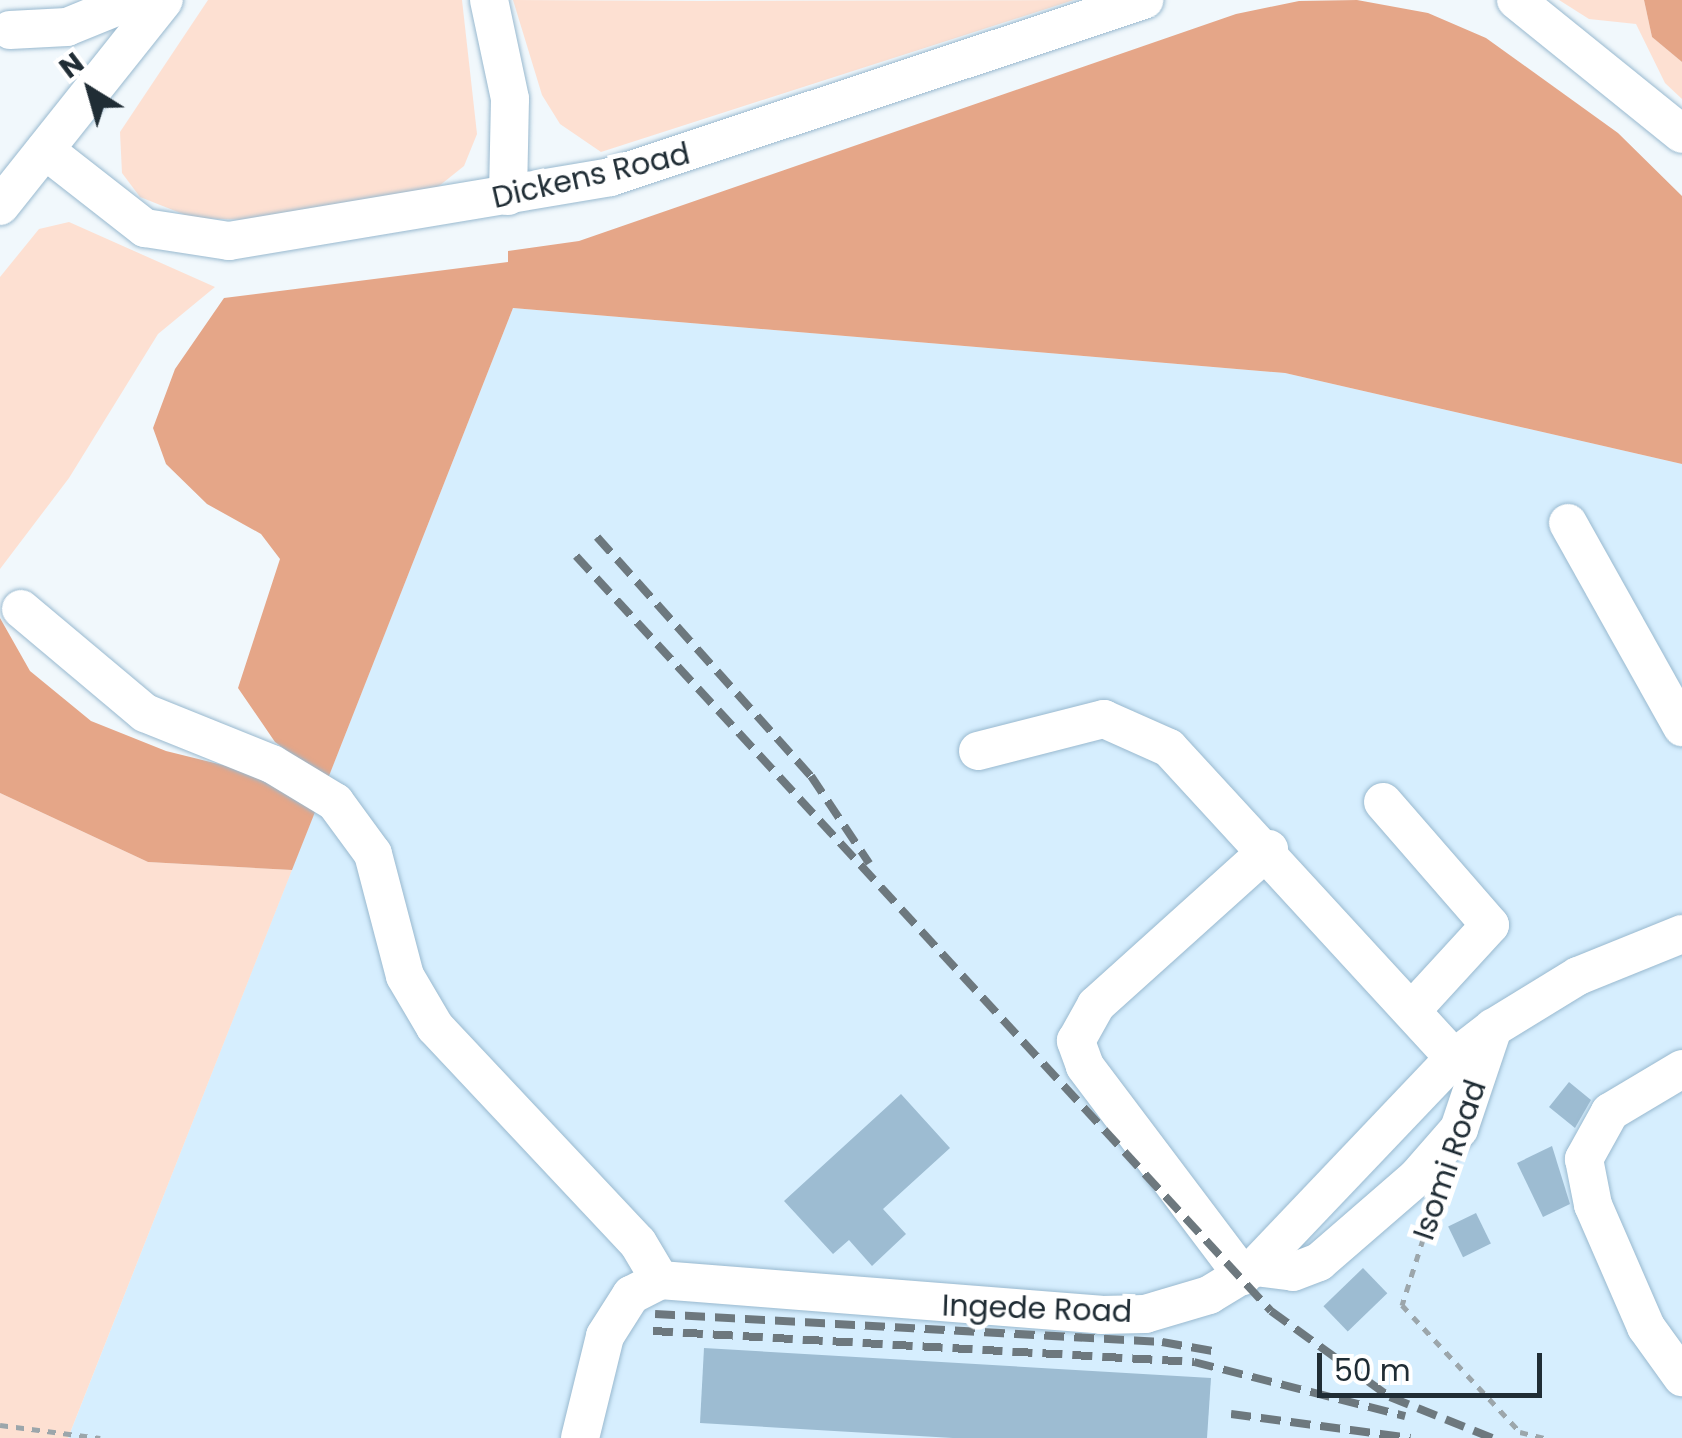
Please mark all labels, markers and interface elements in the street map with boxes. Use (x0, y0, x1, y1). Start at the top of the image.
north arrow (40, 40, 140, 140)
text: N (51, 44, 92, 88)
street label: Dickens Road (489, 136, 693, 216)
street label: Isomi Road (1406, 1075, 1494, 1245)
street label: Ingede Road (941, 1288, 1133, 1330)
scale bar (1322, 1333, 1547, 1395)
text: 50 m (1334, 1349, 1411, 1392)

